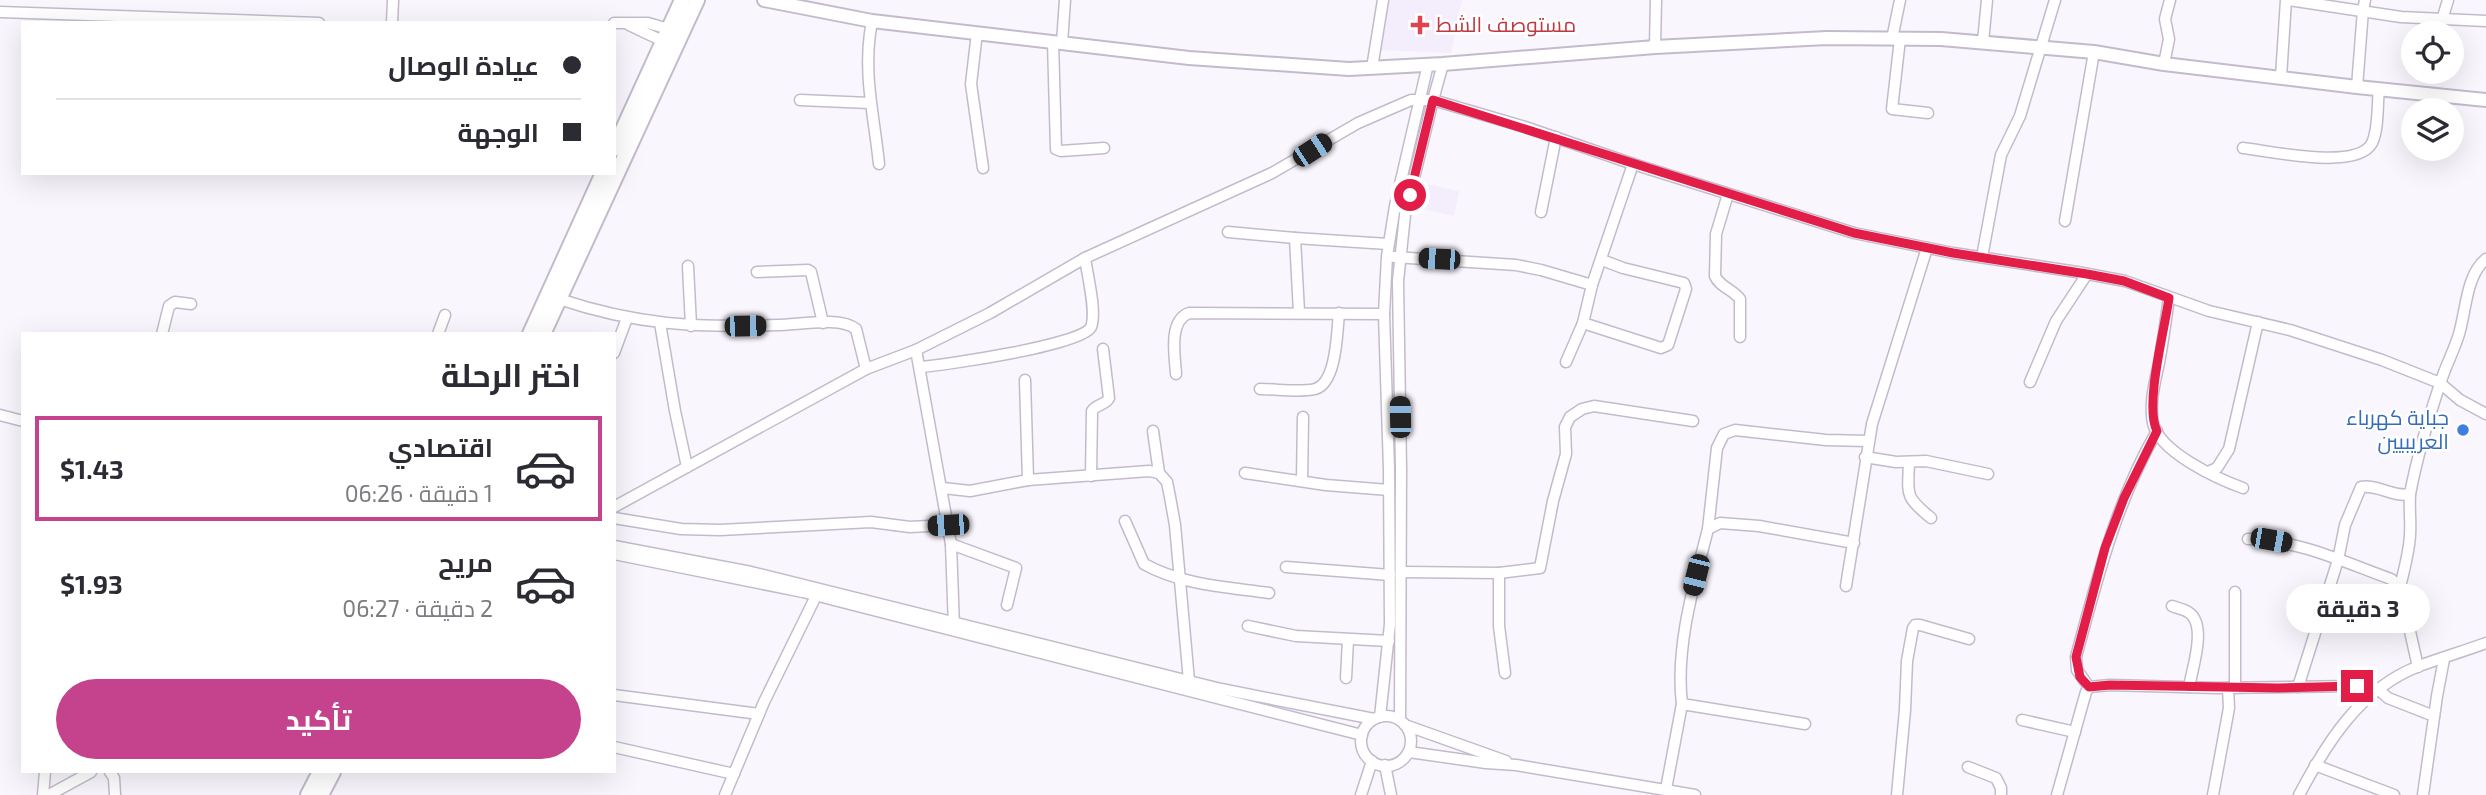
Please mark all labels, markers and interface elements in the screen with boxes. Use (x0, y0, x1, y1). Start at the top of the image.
place label: مستوصف الشط (1436, 11, 1576, 37)
marker: مستوصف الشط (1410, 15, 1430, 35)
map controls (2401, 21, 2464, 161)
button: locate (2401, 21, 2464, 84)
text: عيادة الوصال (388, 49, 539, 80)
button: layers (2401, 98, 2464, 161)
text: الوجهة (458, 116, 539, 147)
car (1289, 130, 1336, 170)
route start (1394, 179, 1426, 211)
car (1418, 247, 1461, 271)
car (724, 315, 767, 337)
text: اختر الرحلة (441, 355, 581, 393)
car (1390, 396, 1411, 438)
place label: جباية كهرباء العريبيين (2346, 404, 2449, 455)
marker: جباية كهرباء العريبيين (2455, 422, 2471, 438)
text: اقتصادي (388, 431, 493, 462)
icon: car (514, 437, 577, 500)
text: $1.43 (60, 453, 124, 484)
text: 1 دقيقة · 06:26 (345, 479, 493, 507)
car (927, 513, 970, 537)
car (2249, 526, 2294, 554)
text: مريح (438, 546, 493, 577)
icon: car (514, 552, 577, 615)
car (1681, 552, 1712, 598)
text: $1.93 (60, 568, 123, 599)
callout: 3 دقيقة (2285, 584, 2429, 634)
text: 2 دقيقة · 06:27 (342, 594, 493, 622)
text: 3 دقيقة (2316, 594, 2400, 622)
route end (2341, 670, 2373, 702)
button: تأكيد (56, 679, 581, 759)

